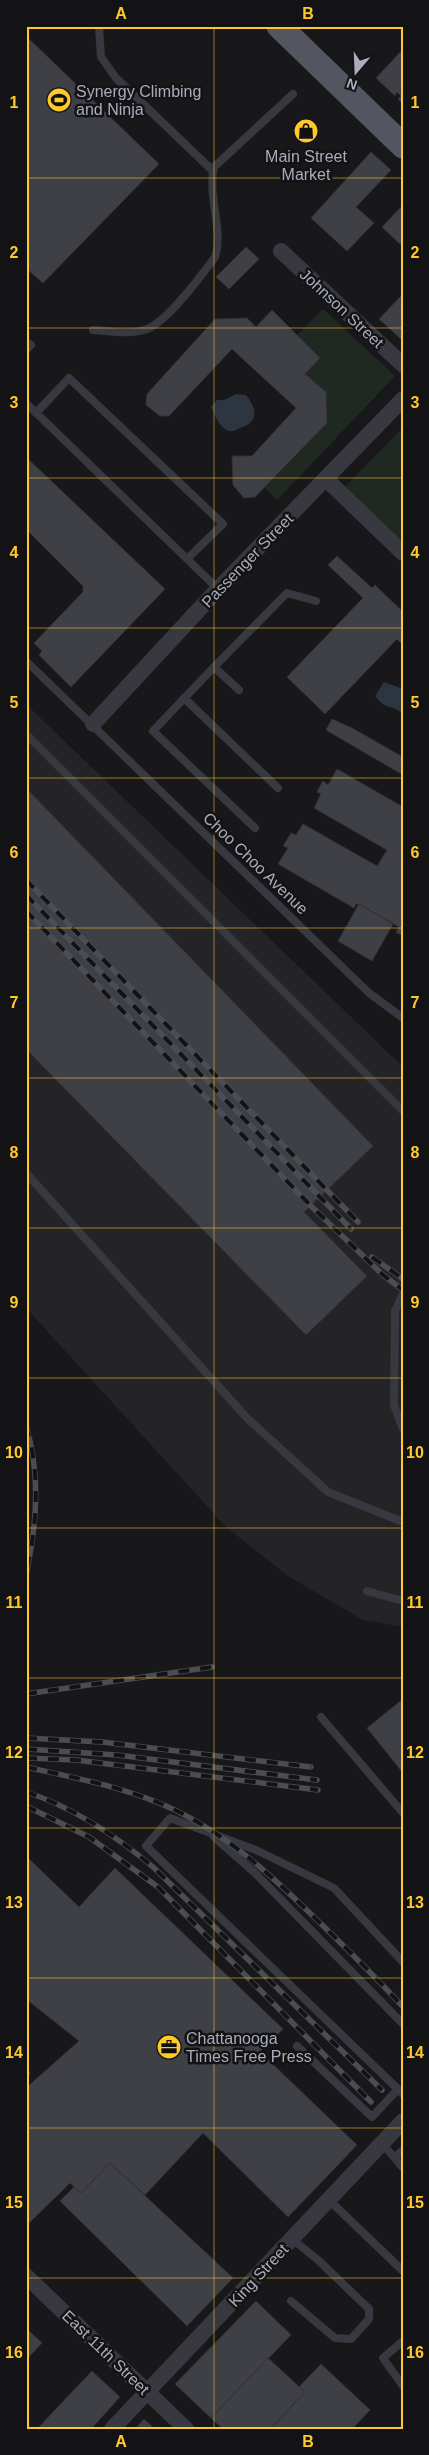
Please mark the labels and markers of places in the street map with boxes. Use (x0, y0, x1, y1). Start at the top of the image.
place label: Synergy Climbing and Ninja (76, 83, 201, 118)
sports icon: Synergy Climbing and Ninja (46, 87, 72, 113)
shop icon: Main Street Market (293, 118, 319, 144)
place label: Main Street Market (265, 148, 347, 183)
place label: Chattanooga Times Free Press (186, 2030, 312, 2065)
office icon: Chattanooga Times Free Press (156, 2034, 182, 2060)

